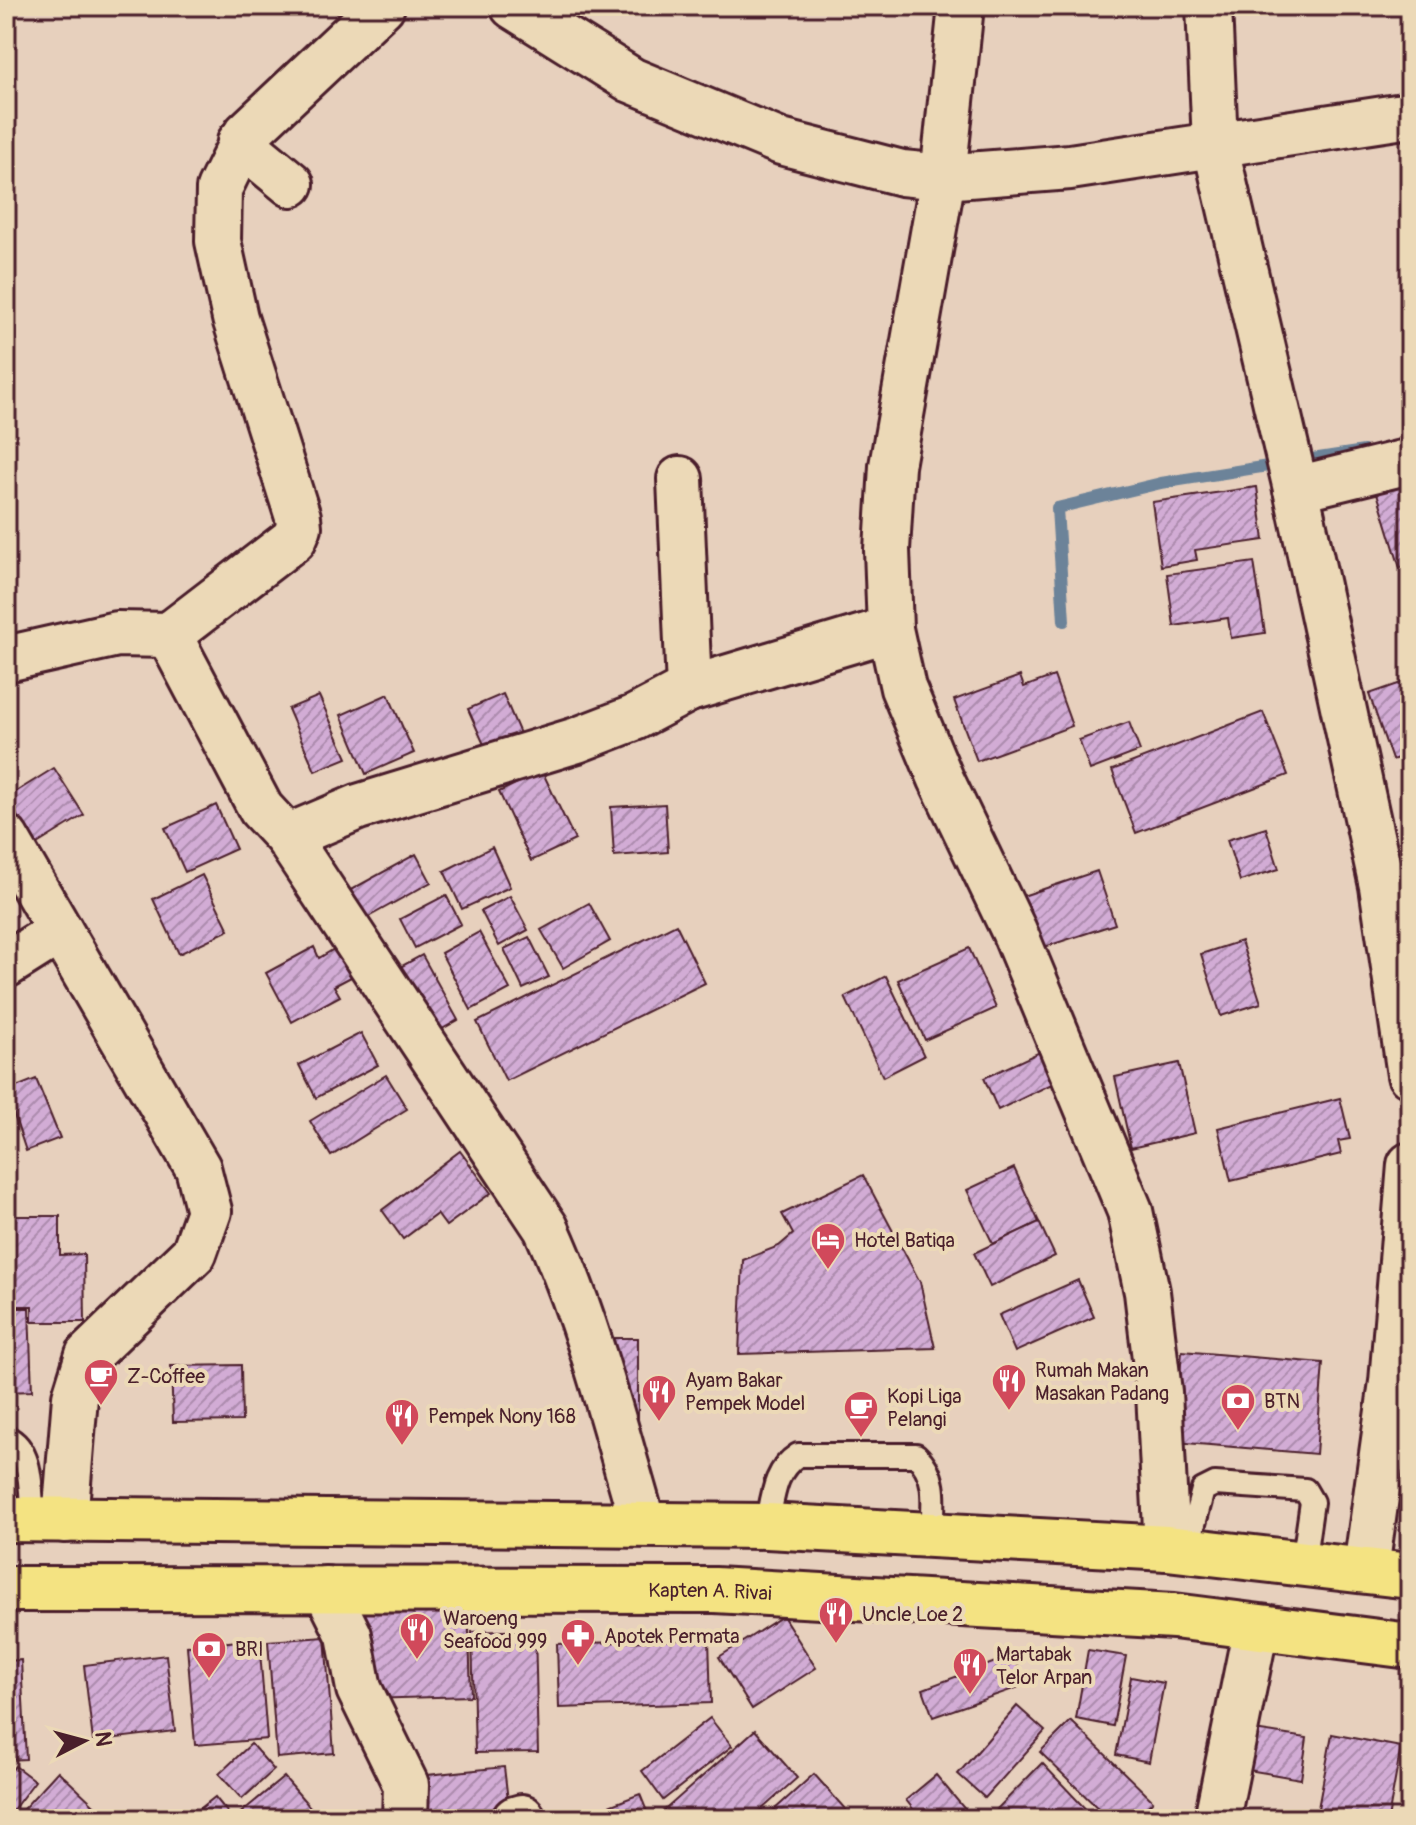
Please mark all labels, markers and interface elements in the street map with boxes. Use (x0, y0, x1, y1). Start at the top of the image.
hotel icon: Hotel Batiqa (809, 1221, 847, 1271)
place label: Hotel Batiqa (854, 1228, 955, 1253)
cafe icon: Z-Coffee (82, 1357, 120, 1407)
place label: Rumah Makan Masakan Padang (1035, 1358, 1169, 1406)
restaurant icon: Rumah Makan Masakan Padang (990, 1362, 1028, 1412)
place label: Z-Coffee (127, 1364, 205, 1389)
place label: Ayam Bakar Pempek Model (685, 1368, 805, 1416)
restaurant icon: Ayam Bakar Pempek Model (640, 1373, 678, 1423)
bank icon: BTN (1219, 1382, 1257, 1432)
place label: Kopi Liga Pelangi (887, 1384, 962, 1432)
cafe icon: Kopi Liga Pelangi (842, 1389, 880, 1439)
place label: BTN (1264, 1389, 1300, 1414)
restaurant icon: Pempek Nony 168 (383, 1397, 421, 1447)
place label: Pempek Nony 168 (428, 1404, 576, 1429)
street label: Kapten A. Rivai (648, 1577, 772, 1606)
restaurant icon: Uncle Loe 2 (817, 1595, 855, 1645)
place label: Uncle Loe 2 (862, 1602, 963, 1627)
place label: Waroeng Seafood 999 (443, 1606, 547, 1654)
restaurant icon: Waroeng Seafood 999 (398, 1611, 436, 1661)
pharmacy icon: Apotek Permata (559, 1617, 597, 1667)
place label: Apotek Permata (604, 1624, 740, 1649)
bank icon: BRI (190, 1630, 228, 1680)
place label: BRI (235, 1637, 264, 1662)
place label: Martabak Telor Arpan (996, 1642, 1092, 1690)
restaurant icon: Martabak Telor Arpan (951, 1646, 989, 1696)
north arrow (44, 1701, 124, 1781)
text: N (88, 1730, 118, 1748)

